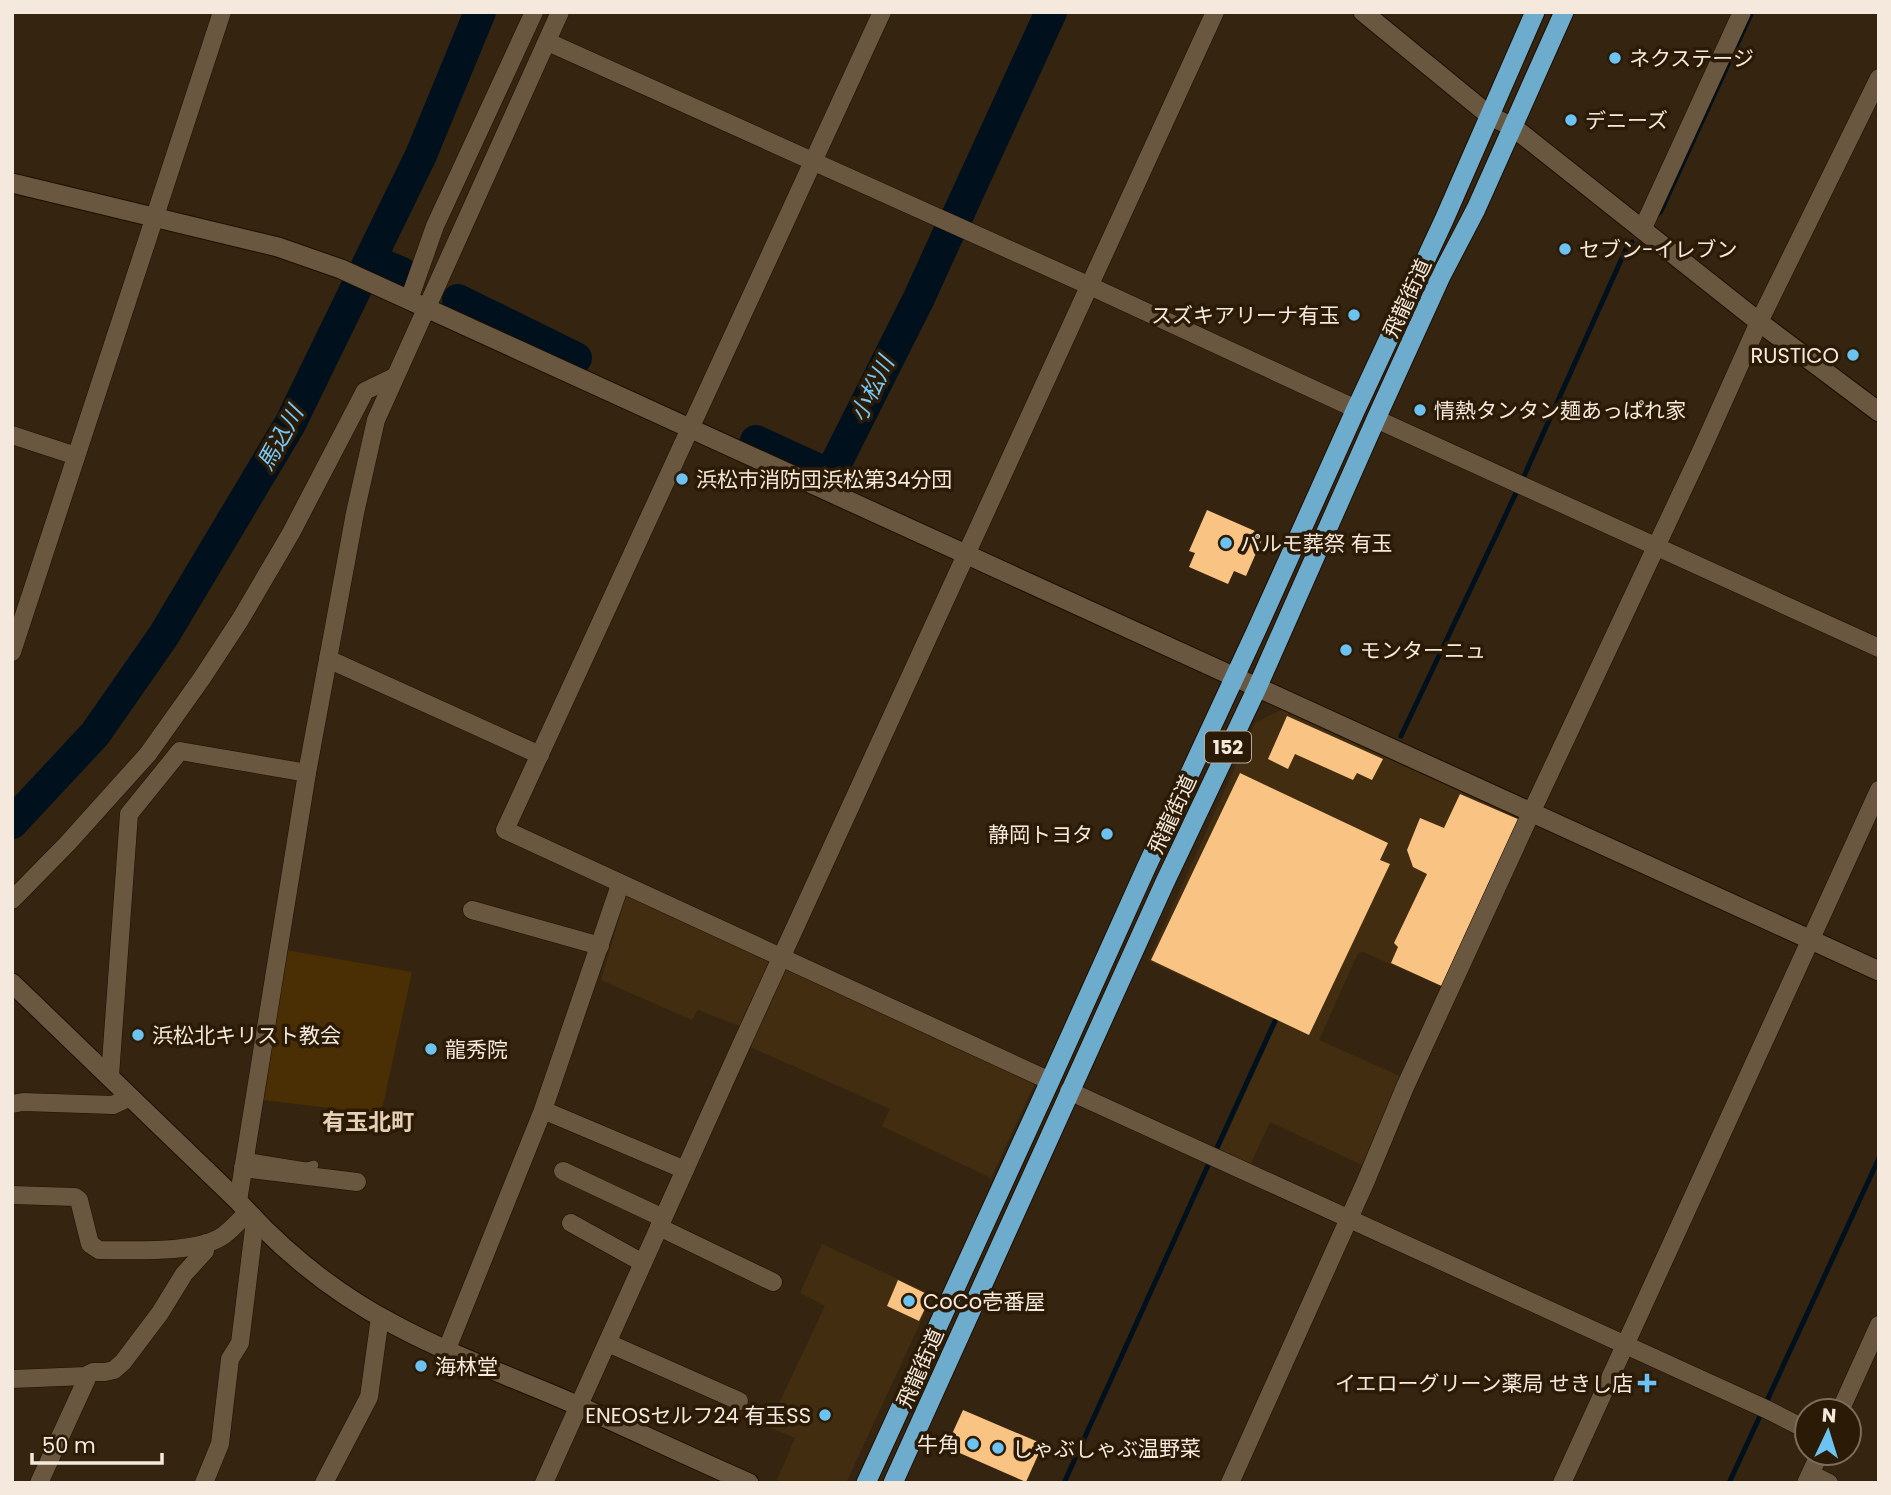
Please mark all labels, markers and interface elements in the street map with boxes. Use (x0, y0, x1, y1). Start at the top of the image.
place label: ネクステージ (1629, 44, 1754, 73)
marker: ネクステージ (1607, 50, 1623, 66)
place label: デニーズ (1585, 106, 1668, 135)
marker: デニーズ (1563, 112, 1579, 128)
place label: セブン-イレブン (1579, 235, 1738, 264)
marker: セブン-イレブン (1557, 241, 1573, 257)
street label: 飛龍街道 (1376, 254, 1438, 342)
place label: スズキアリーナ有玉 (1151, 301, 1340, 330)
marker: スズキアリーナ有玉 (1346, 307, 1362, 323)
place label: RUSTICO (1750, 341, 1839, 370)
marker: RUSTICO (1845, 347, 1861, 363)
water label: 小松川 (842, 348, 903, 427)
place label: 情熱タンタン麺あっぱれ家 (1434, 396, 1686, 425)
water label: 馬込川 (249, 397, 312, 476)
marker: 情熱タンタン麺あっぱれ家 (1412, 402, 1428, 418)
place label: 浜松市消防団浜松第34分団 (696, 465, 953, 494)
marker: 浜松市消防団浜松第34分団 (674, 471, 690, 487)
place label: パルモ葬祭 有玉 (1240, 529, 1393, 558)
marker: パルモ葬祭 有玉 (1218, 535, 1234, 551)
place label: モンターニュ (1360, 636, 1486, 665)
marker: モンターニュ (1338, 642, 1354, 658)
road number: 152 (1205, 732, 1251, 762)
street label: 飛龍街道 (1141, 770, 1203, 858)
place label: 静岡トヨタ (988, 820, 1093, 849)
marker: 静岡トヨタ (1099, 826, 1115, 842)
place label: 浜松北キリスト教会 (152, 1021, 341, 1050)
marker: 浜松北キリスト教会 (130, 1027, 146, 1043)
place label: 龍秀院 (445, 1035, 508, 1064)
marker: 龍秀院 (423, 1041, 439, 1057)
district label: 有玉北町 (322, 1106, 414, 1138)
place label: CoCo壱番屋 (923, 1287, 1045, 1316)
marker: CoCo壱番屋 (901, 1293, 917, 1309)
street label: 飛龍街道 (890, 1324, 950, 1412)
place label: 海林堂 (435, 1352, 498, 1381)
marker: 海林堂 (413, 1358, 429, 1374)
place label: イエローグリーン薬局 せきし店 (1335, 1369, 1633, 1398)
marker: イエローグリーン薬局 せきし店 (1639, 1375, 1655, 1391)
north arrow (1793, 1397, 1863, 1467)
place label: ENEOSセルフ24 有玉SS (585, 1401, 811, 1430)
text: N (1821, 1402, 1837, 1430)
marker: ENEOSセルフ24 有玉SS (817, 1407, 833, 1423)
scale bar (32, 1422, 161, 1466)
place label: 牛角 (917, 1430, 959, 1459)
text: 50 m (42, 1431, 96, 1460)
place label: しゃぶしゃぶ温野菜 (1012, 1434, 1201, 1463)
marker: 牛角 (965, 1436, 981, 1452)
marker: しゃぶしゃぶ温野菜 (990, 1440, 1006, 1456)

